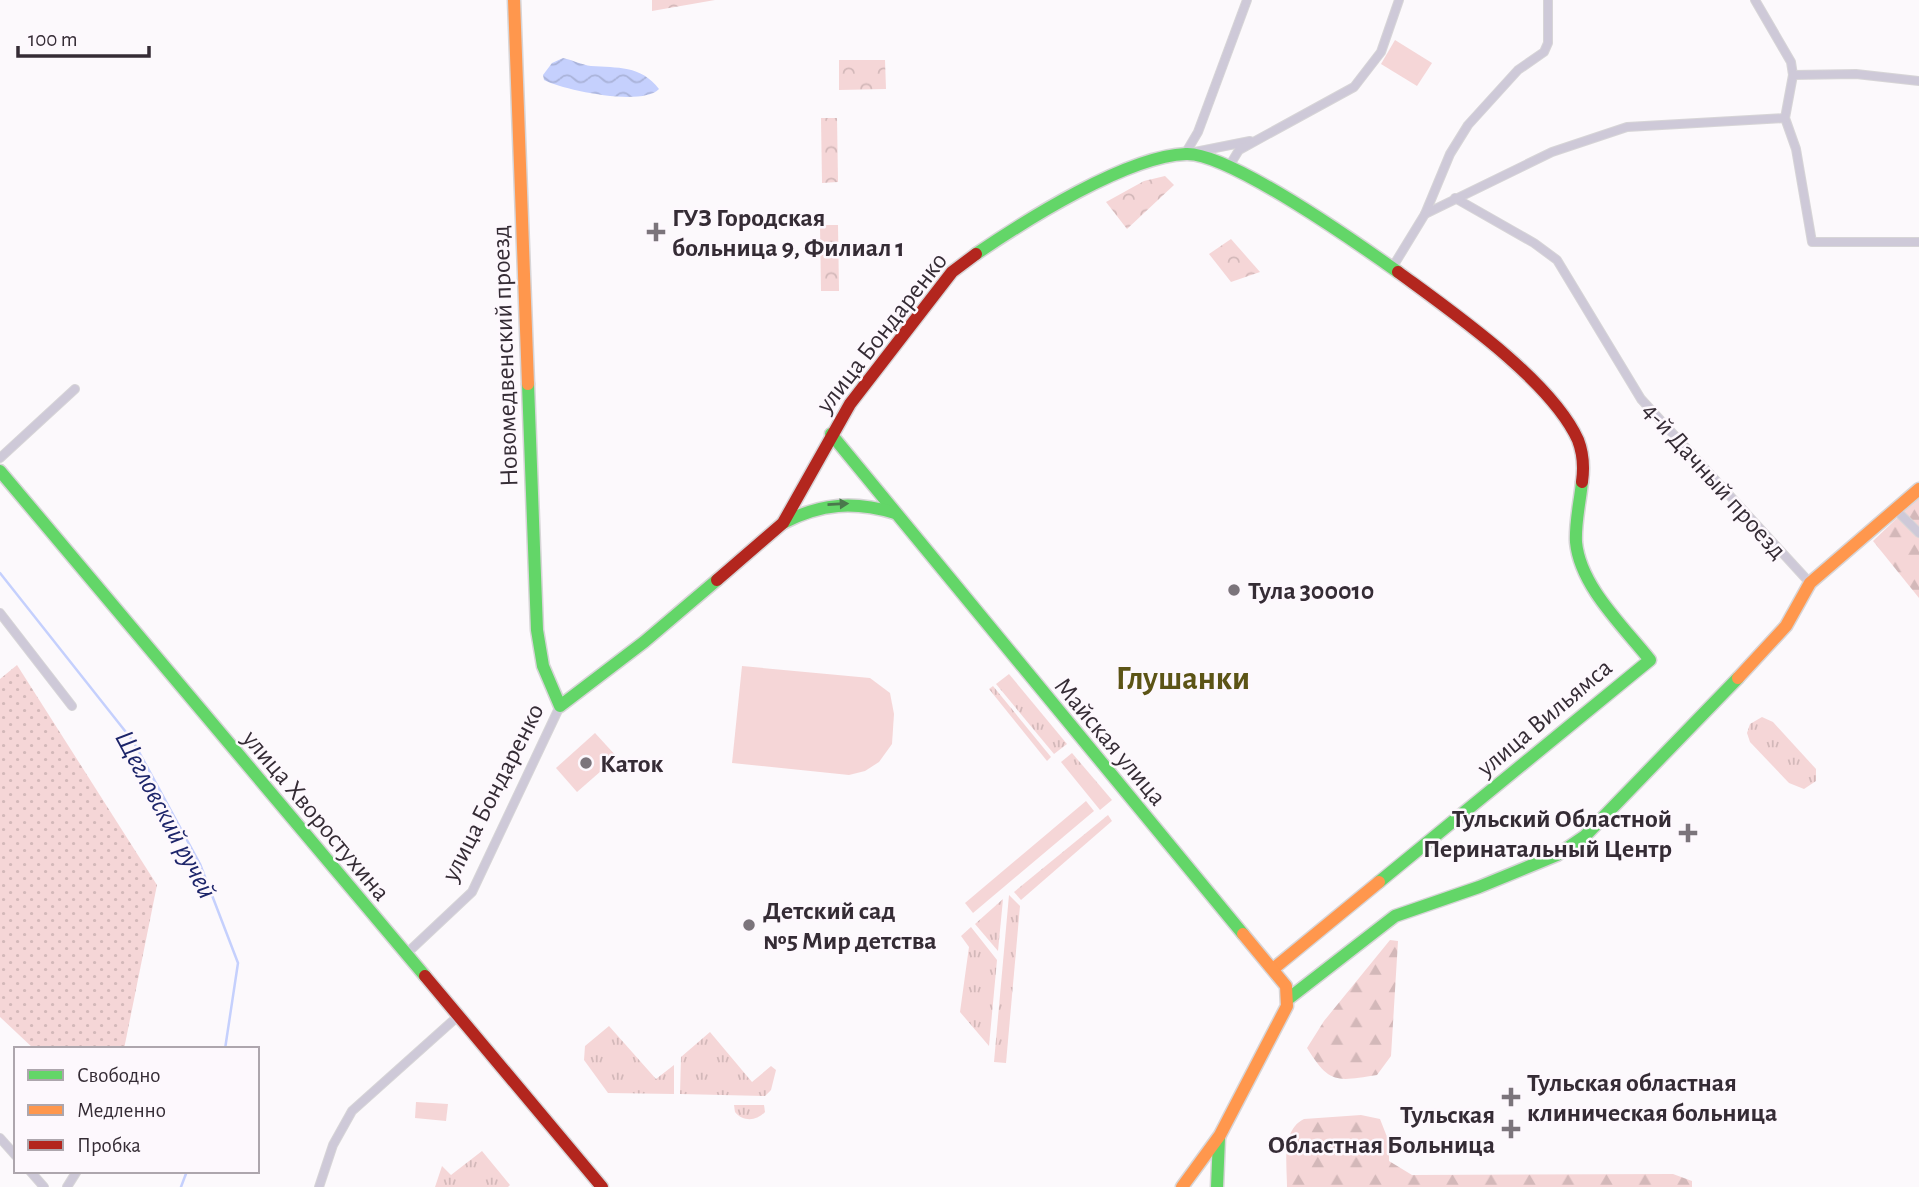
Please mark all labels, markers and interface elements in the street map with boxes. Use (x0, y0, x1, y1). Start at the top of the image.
scale bar (18, 14, 149, 58)
text: 100 m (28, 29, 78, 50)
place label: ГУЗ Городская больница 9, Филиал 1 (672, 205, 905, 261)
marker: ГУЗ Городская больница 9, Филиал 1 (646, 222, 666, 242)
street label: Новомедвенский проезд (487, 225, 523, 487)
street label: улица Бондаренко (811, 248, 952, 418)
street label: 4-й Дачный проезд (1637, 397, 1791, 564)
one-way arrow (827, 498, 849, 509)
place label: Тула 300010 (1248, 578, 1374, 604)
marker: Тула 300010 (1226, 582, 1242, 598)
street label: улица Вильямса (1472, 654, 1617, 782)
district label: Глушанки (1116, 663, 1250, 696)
street label: Майская улица (1049, 673, 1171, 811)
street label: улица Бондаренко (437, 700, 549, 886)
street label: улица Хворостухина (237, 725, 395, 906)
water label: Щегловский ручей (109, 726, 221, 904)
place label: Каток (600, 751, 663, 777)
marker: Каток (578, 755, 594, 771)
place label: Тульский Областной Перинатальный Центр (1423, 806, 1672, 862)
marker: Тульский Областной Перинатальный Центр (1678, 823, 1698, 843)
place label: Детский сад №5 Мир детства (763, 898, 937, 954)
marker: Детский сад №5 Мир детства (741, 917, 757, 933)
legend (14, 1047, 259, 1173)
text: Свободно (77, 1065, 161, 1086)
place label: Тульская областная клиническая больница (1527, 1070, 1777, 1126)
marker: Тульская областная клиническая больница (1501, 1087, 1521, 1107)
text: Медленно (77, 1100, 166, 1121)
place label: Тульская Областная Больница (1268, 1102, 1495, 1158)
marker: Тульская Областная Больница (1501, 1119, 1521, 1139)
text: Пробка (77, 1135, 141, 1156)

